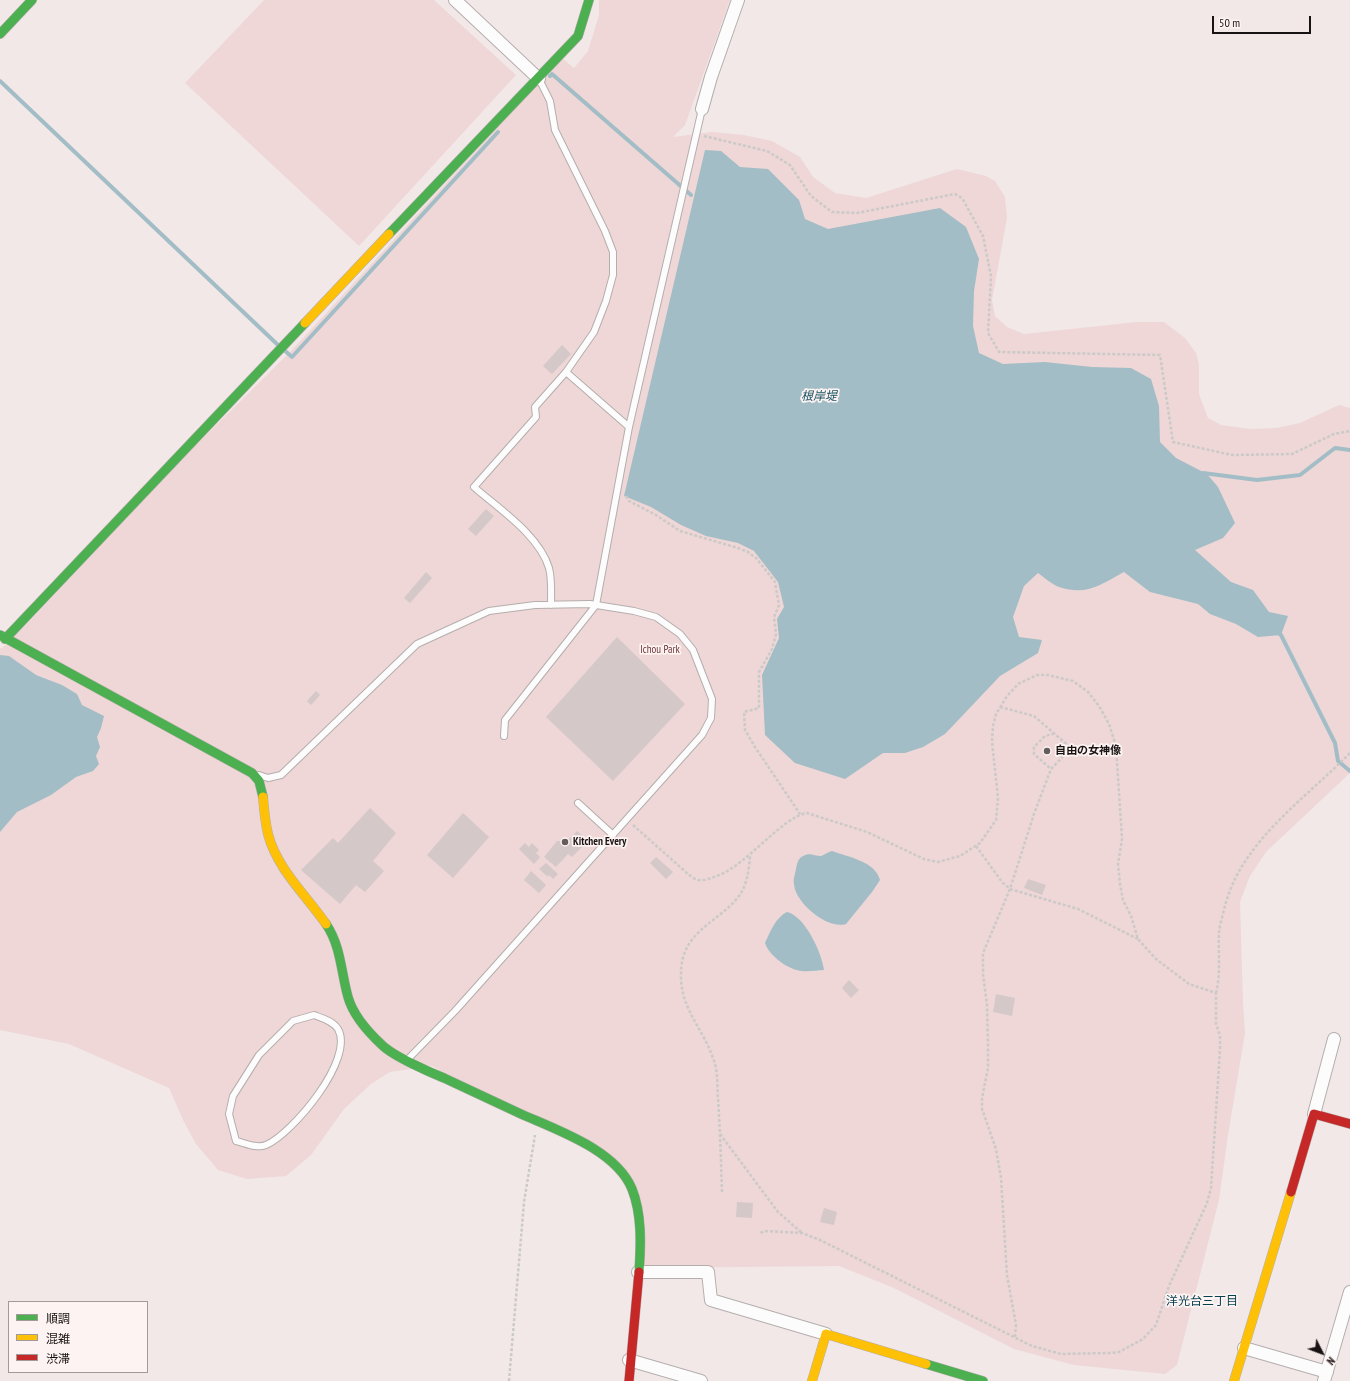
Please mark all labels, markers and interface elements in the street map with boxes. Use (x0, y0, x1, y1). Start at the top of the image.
scale bar (1214, 8, 1313, 34)
text: 50 m (1219, 15, 1240, 30)
water label: 根岸堤 (801, 390, 837, 404)
park label: Ichou Park (640, 643, 680, 657)
place label: 自由の女神像 (1055, 744, 1121, 758)
marker: 自由の女神像 (1042, 746, 1052, 756)
place label: Kitchen Every (573, 835, 626, 849)
marker: Kitchen Every (560, 837, 570, 847)
district label: 洋光台三丁目 (1166, 1295, 1238, 1309)
legend (8, 1301, 148, 1373)
text: 順調 (46, 1311, 70, 1326)
text: 混雑 (46, 1331, 70, 1346)
north arrow (1302, 1333, 1342, 1373)
text: 渋滞 (46, 1351, 70, 1366)
text: N (1324, 1354, 1338, 1368)

